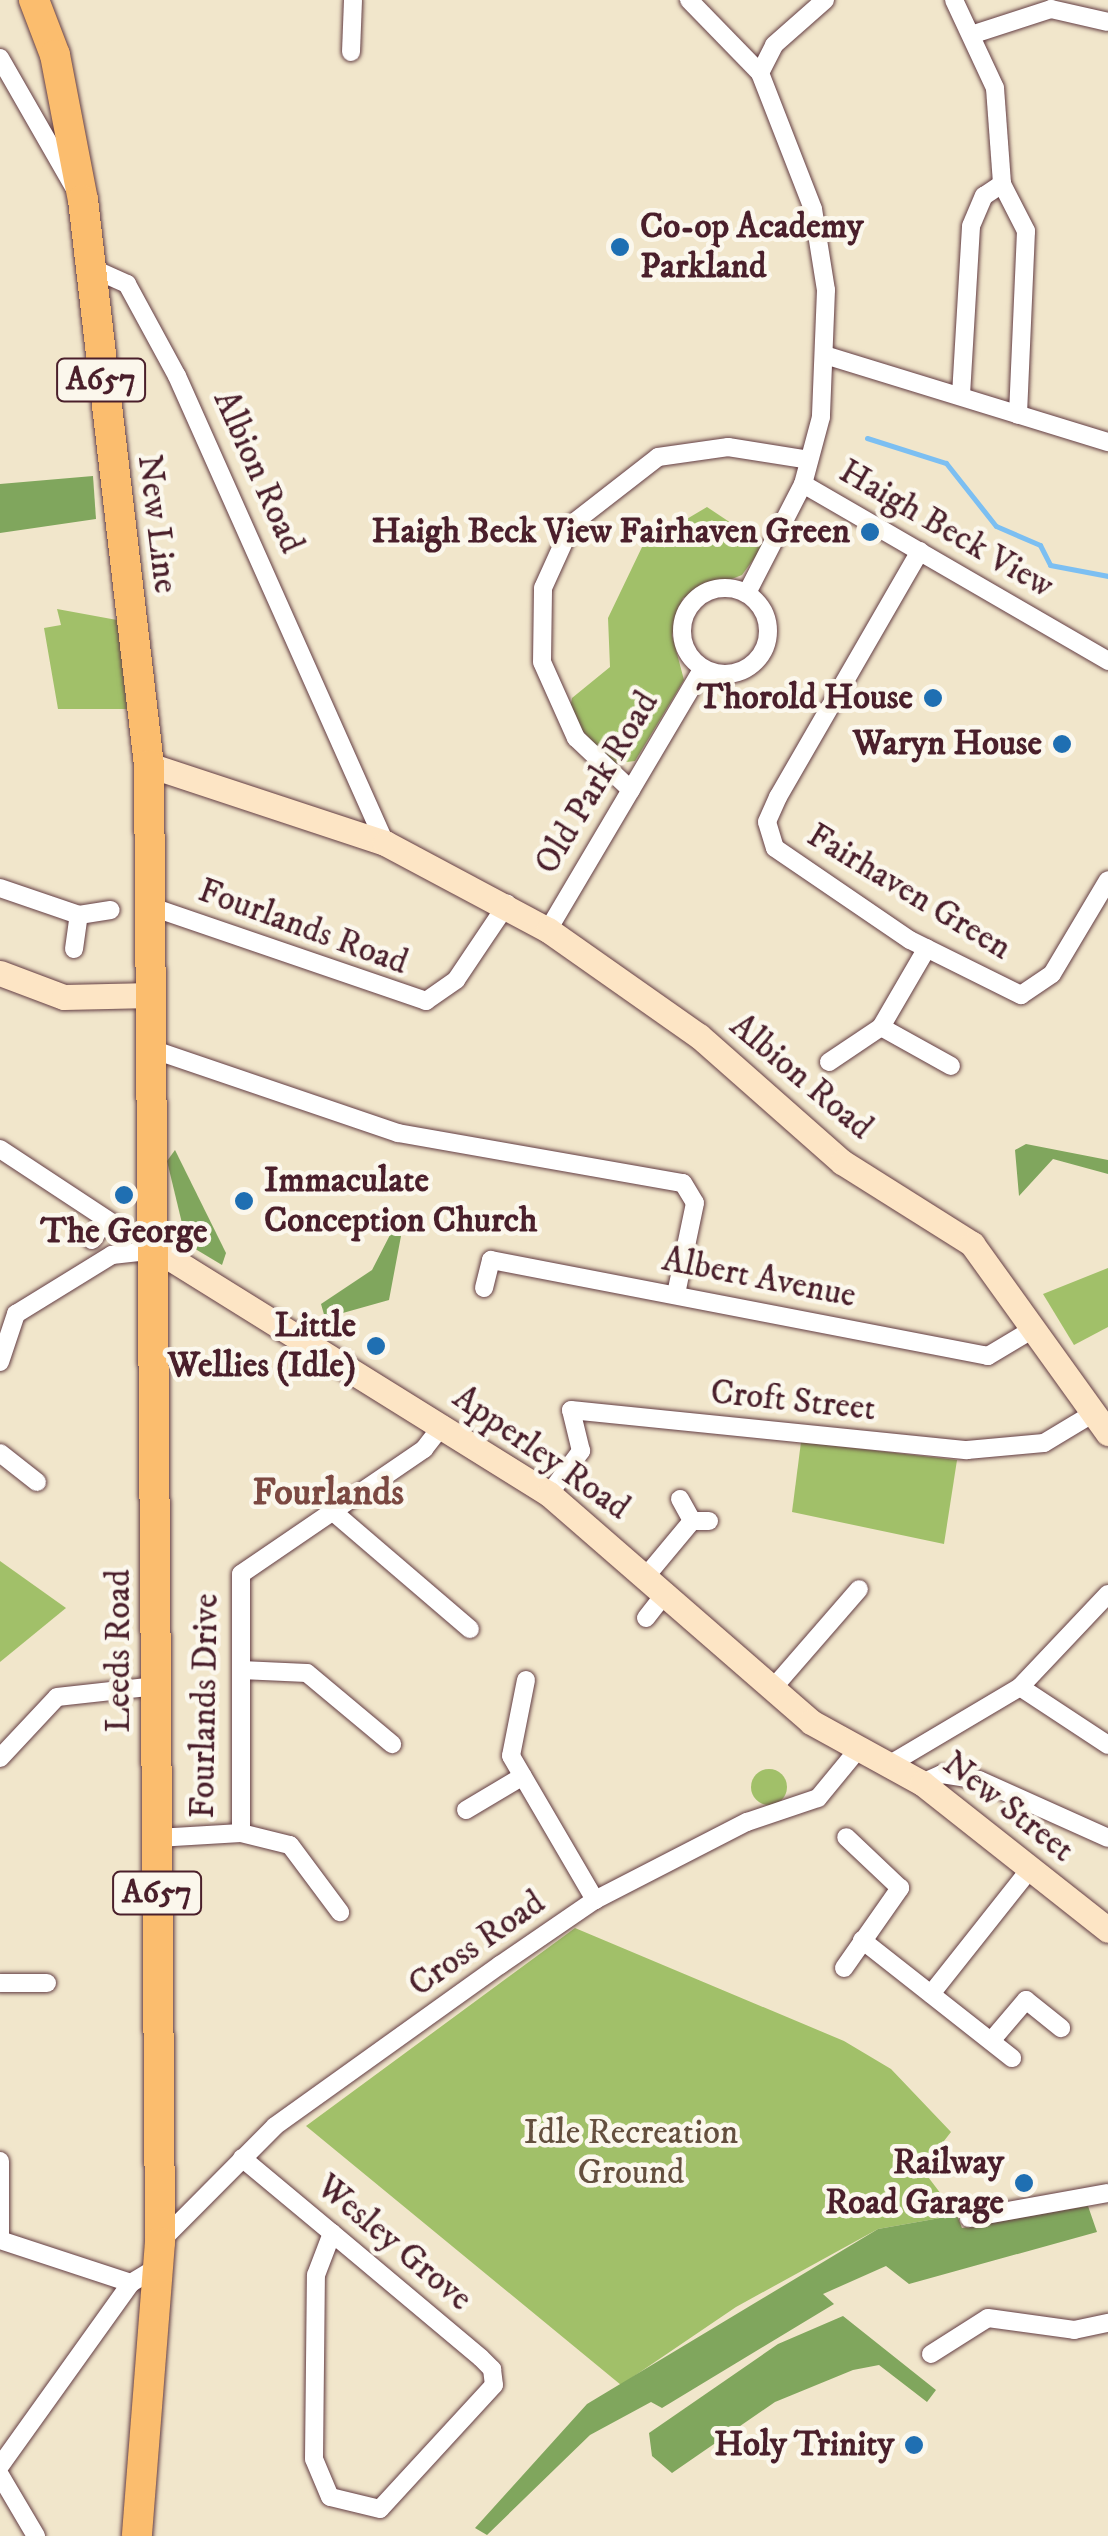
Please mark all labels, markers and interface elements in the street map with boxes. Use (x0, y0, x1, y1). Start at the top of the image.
place label: Co-op Academy Parkland (640, 206, 863, 288)
marker: Co-op Academy Parkland (609, 236, 631, 258)
road number: A657 (56, 353, 146, 407)
street label: Albion Road (204, 384, 312, 560)
street label: Haigh Beck View (831, 451, 1061, 607)
street label: New Line (128, 452, 186, 596)
place label: Haigh Beck View Fairhaven Green (371, 511, 850, 553)
marker: Haigh Beck View Fairhaven Green (859, 521, 881, 543)
place label: Thorold House (697, 677, 913, 719)
street label: Old Park Road (526, 684, 668, 882)
marker: Thorold House (922, 687, 944, 709)
place label: Waryn House (853, 723, 1042, 765)
marker: Waryn House (1051, 733, 1073, 755)
street label: Fairhaven Green (799, 815, 1019, 969)
street label: Fourlands Road (193, 870, 413, 984)
street label: Albion Road (721, 1005, 881, 1149)
place label: Immaculate Conception Church (264, 1160, 537, 1242)
marker: The George (113, 1184, 135, 1206)
marker: Immaculate Conception Church (233, 1190, 255, 1212)
place label: The George (40, 1211, 208, 1253)
street label: Albert Avenue (659, 1239, 859, 1317)
place label: Little Wellies (Idle) (168, 1305, 356, 1387)
marker: Little Wellies (Idle) (365, 1335, 387, 1357)
street label: Croft Street (708, 1371, 878, 1431)
street label: Apperley Road (444, 1377, 638, 1529)
district label: Fourlands (252, 1471, 404, 1517)
street label: Leeds Road (98, 1569, 140, 1733)
street label: Fourlands Drive (182, 1593, 228, 1819)
street label: New Street (934, 1743, 1082, 1871)
road number: A657 (112, 1866, 202, 1920)
street label: Cross Road (401, 1882, 553, 2006)
park label: Idle Recreation Ground (524, 2112, 738, 2194)
place label: Railway Road Garage (825, 2142, 1004, 2224)
street label: Wesley Grove (308, 2166, 480, 2320)
marker: Railway Road Garage (1013, 2172, 1035, 2194)
place label: Holy Trinity (714, 2424, 894, 2466)
marker: Holy Trinity (903, 2434, 925, 2456)

